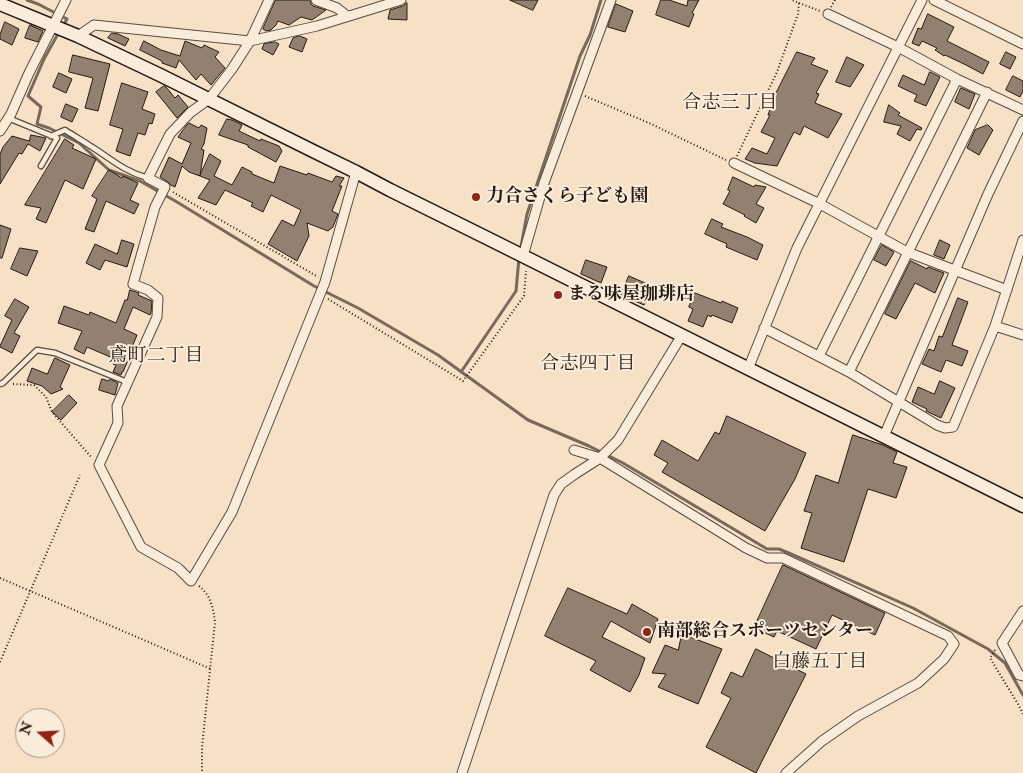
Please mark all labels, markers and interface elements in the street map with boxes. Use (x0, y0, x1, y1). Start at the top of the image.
district label: 合志三丁目 (683, 93, 777, 115)
place label: 力合さくら子ども園 (486, 186, 648, 208)
marker: 力合さくら子ども園 (470, 191, 482, 203)
place label: まる味屋珈琲店 (568, 284, 694, 306)
marker: まる味屋珈琲店 (552, 289, 564, 301)
district label: 鳶町二丁目 (109, 346, 203, 368)
district label: 合志四丁目 (541, 354, 635, 376)
place label: 南部総合スポーツセンター (657, 621, 873, 643)
marker: 南部総合スポーツセンター (641, 626, 653, 638)
district label: 白藤五丁目 (773, 652, 867, 674)
north arrow (15, 708, 65, 758)
text: N (16, 720, 36, 737)

